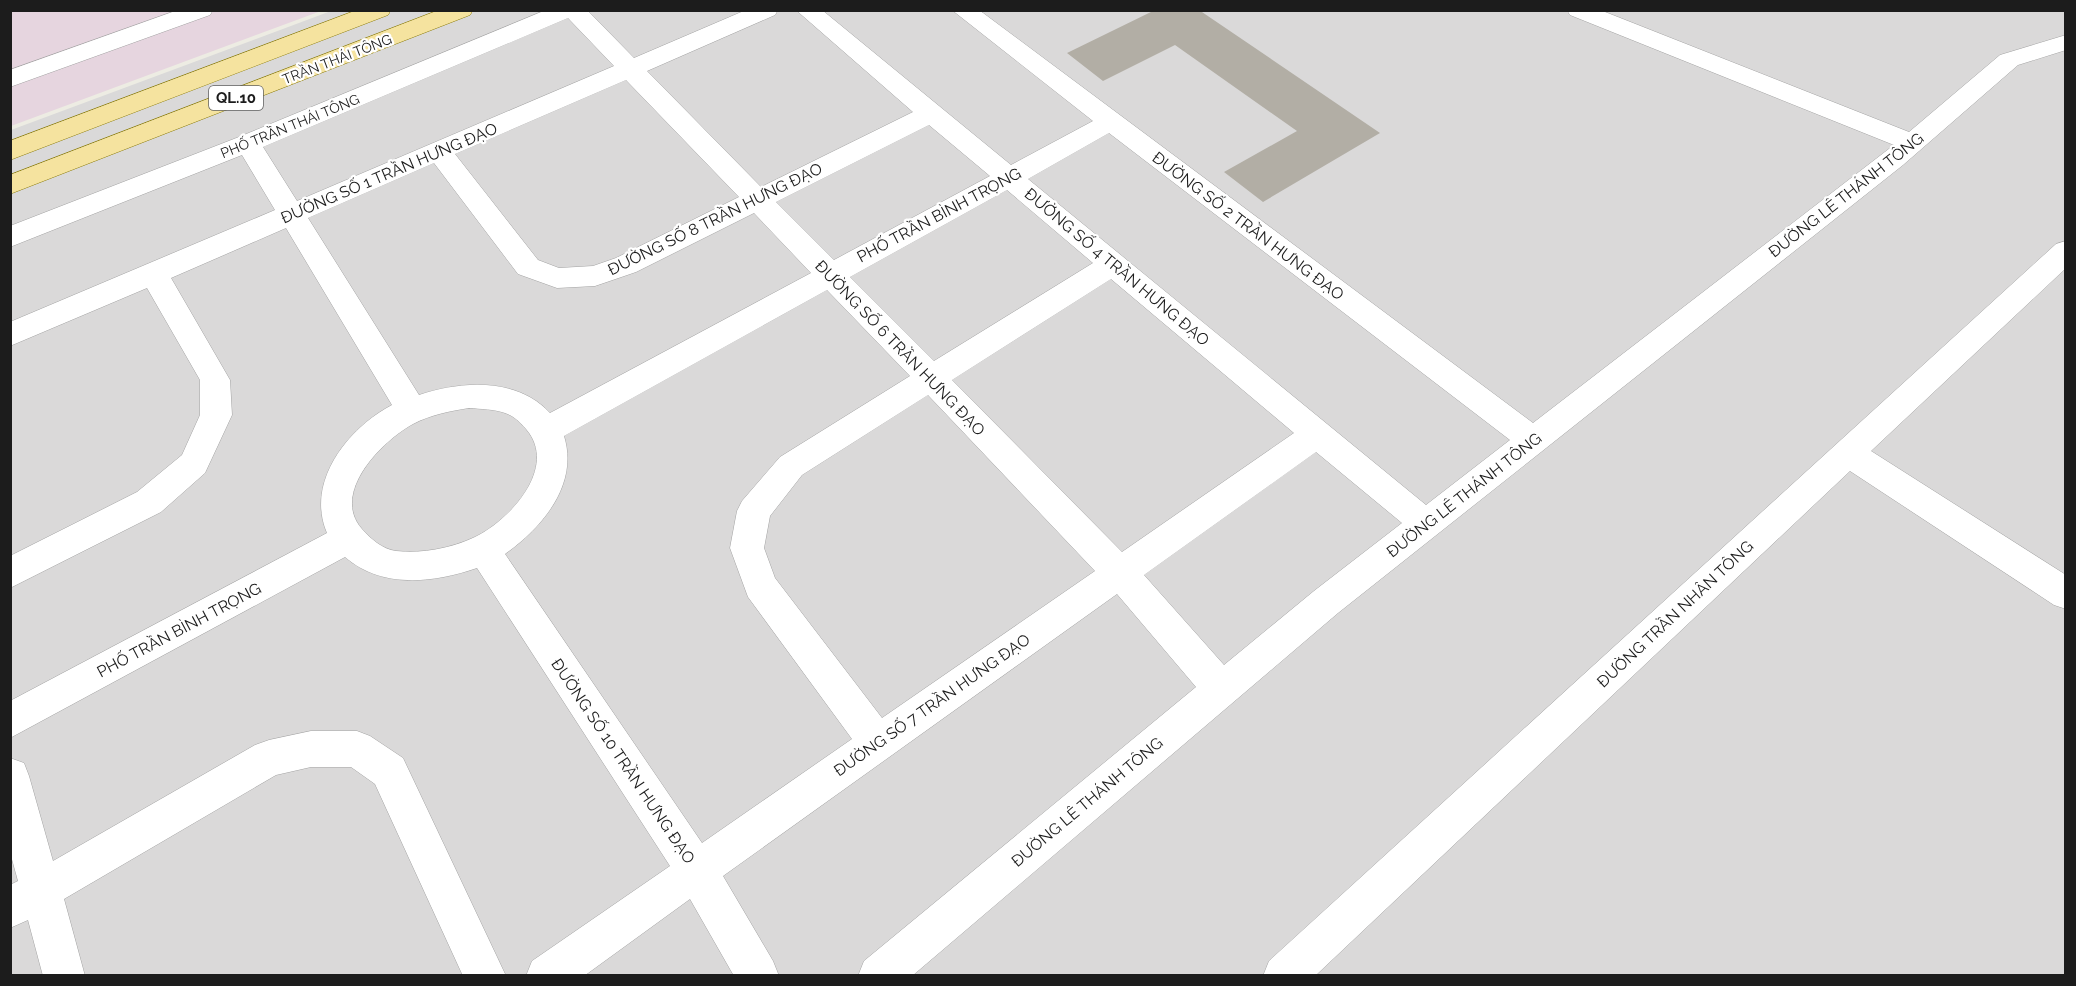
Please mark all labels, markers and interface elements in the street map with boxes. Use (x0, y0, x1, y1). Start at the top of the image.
street label: TRẦN THÁI TÔNG (279, 29, 394, 87)
road number: QL.10 (209, 86, 263, 110)
street label: PHỐ TRẦN THÁI TÔNG (217, 89, 362, 161)
street label: ĐƯỜNG SỐ 1 TRẦN HƯNG ĐẠO (277, 117, 500, 227)
street label: ĐƯỜNG LÊ THÁNH TÔNG (1764, 128, 1927, 261)
street label: ĐƯỜNG SỐ 2 TRẦN HƯNG ĐẠO (1148, 146, 1349, 304)
street label: ĐƯỜNG SỐ 8 TRẦN HƯNG ĐẠO (604, 157, 825, 279)
street label: PHỐ TRẦN BÌNH TRỌNG (853, 162, 1024, 266)
street label: ĐƯỜNG SỐ 4 TRẦN HƯNG ĐẠO (1021, 183, 1215, 350)
street label: ĐƯỜNG SỐ 6 TRẦN HƯNG ĐẠO (811, 255, 990, 440)
street label: ĐƯỜNG LÊ THÁNH TÔNG (1382, 428, 1545, 561)
street label: ĐƯỜNG TRẦN NHÂN TÔNG (1592, 535, 1757, 691)
street label: PHỐ TRẦN BÌNH TRỌNG (93, 577, 264, 681)
street label: ĐƯỜNG SỐ 7 TRẦN HƯNG ĐẠO (829, 628, 1034, 780)
street label: ĐƯỜNG SỐ 10 TRẦN HƯNG ĐẠO (547, 654, 701, 867)
street label: ĐƯỜNG LÊ THÁNH TÔNG (1007, 732, 1166, 871)

